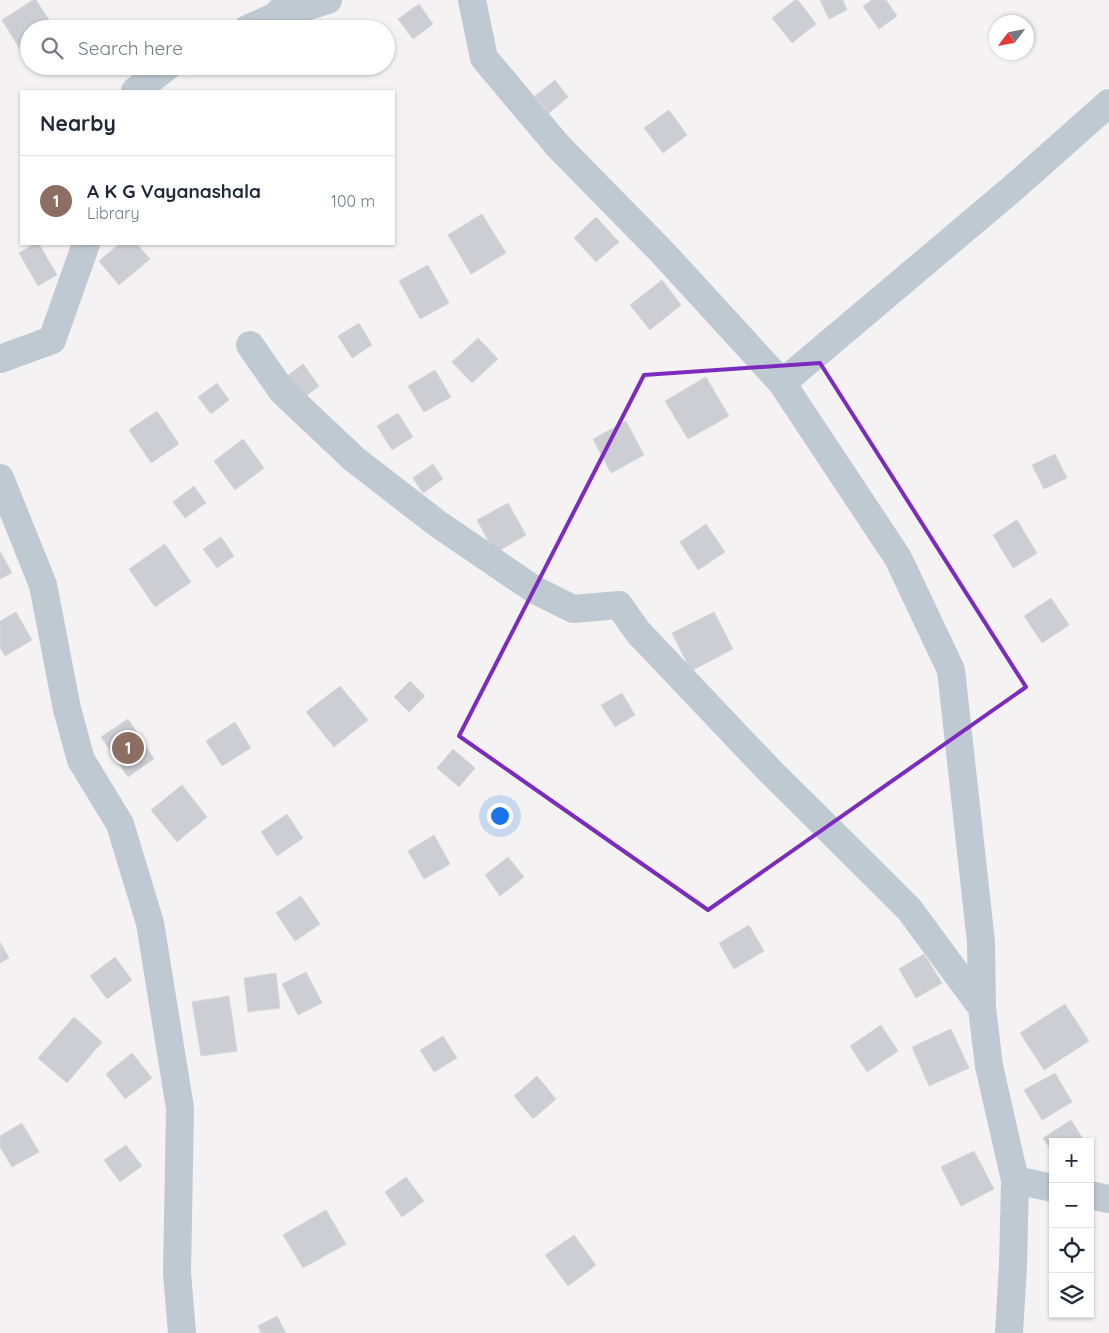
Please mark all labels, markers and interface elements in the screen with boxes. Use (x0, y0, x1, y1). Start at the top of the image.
north arrow (989, 15, 1034, 60)
search box (20, 20, 395, 75)
icon: search (38, 34, 66, 62)
text: Search here (78, 36, 183, 60)
text: Nearby (40, 110, 116, 136)
text: A K G Vayanashala (87, 179, 261, 203)
text: 1 (53, 191, 59, 211)
text: 100 m (331, 191, 375, 211)
text: Library (87, 203, 140, 223)
pin: 1 (112, 729, 144, 767)
your location (487, 803, 513, 829)
map controls (1049, 1138, 1094, 1318)
button: + (1049, 1138, 1094, 1183)
button: − (1049, 1183, 1094, 1228)
button: locate (1049, 1228, 1094, 1273)
button: layers (1049, 1273, 1094, 1318)

